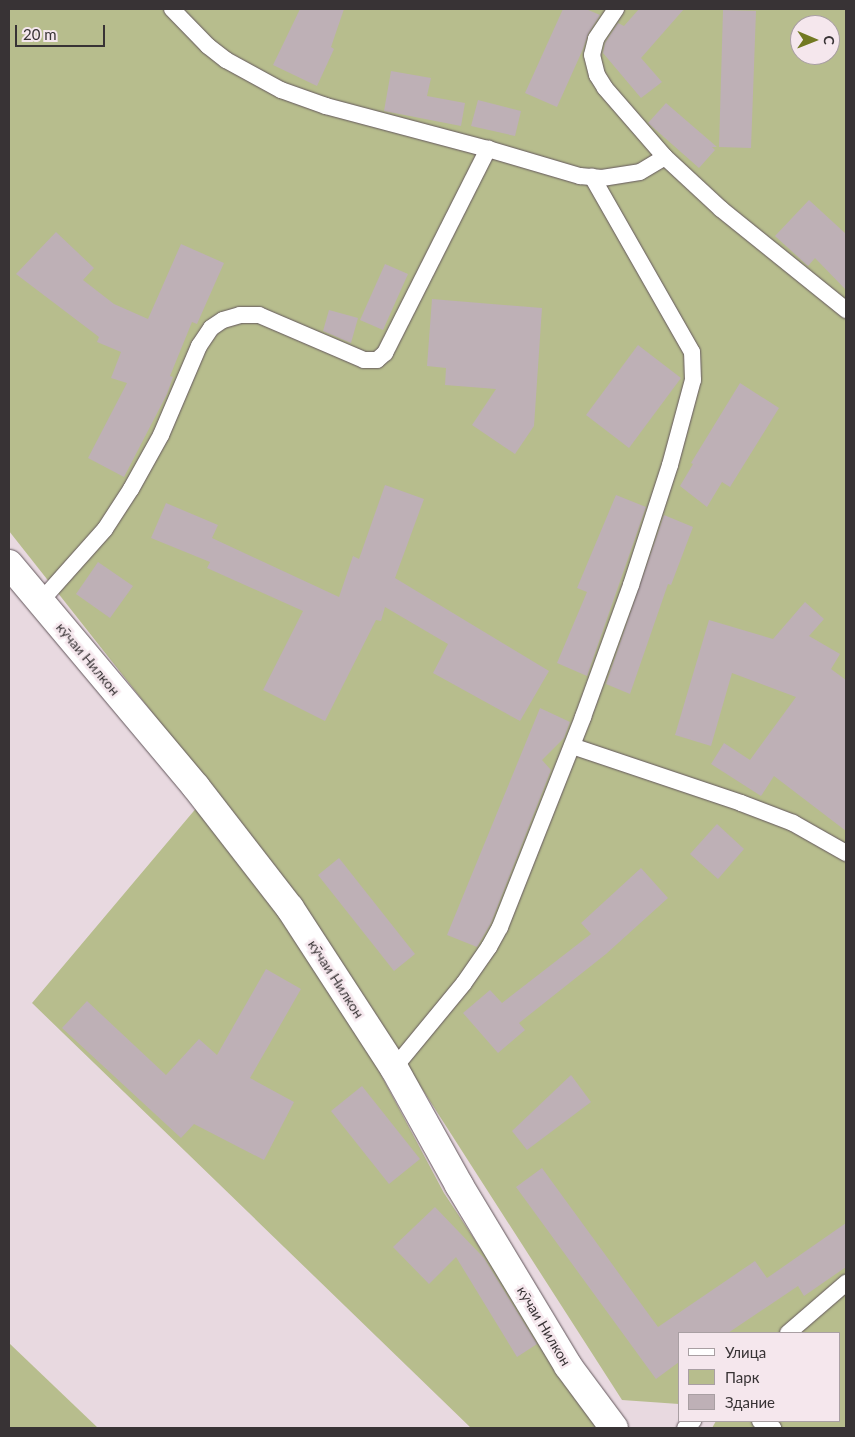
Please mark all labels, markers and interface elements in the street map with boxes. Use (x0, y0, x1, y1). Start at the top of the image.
scale bar (18, 15, 108, 47)
north arrow (790, 15, 840, 65)
text: 20 m (23, 25, 57, 43)
text: С (821, 35, 838, 45)
street label: кӯчаи Нилкон (53, 619, 123, 699)
street label: кӯчаи Нилкон (304, 937, 368, 1021)
street label: кӯчаи Нилкон (514, 1283, 574, 1369)
legend (678, 1332, 840, 1422)
text: Улица (725, 1343, 766, 1361)
text: Парк (725, 1368, 759, 1386)
text: Здание (725, 1393, 775, 1411)

